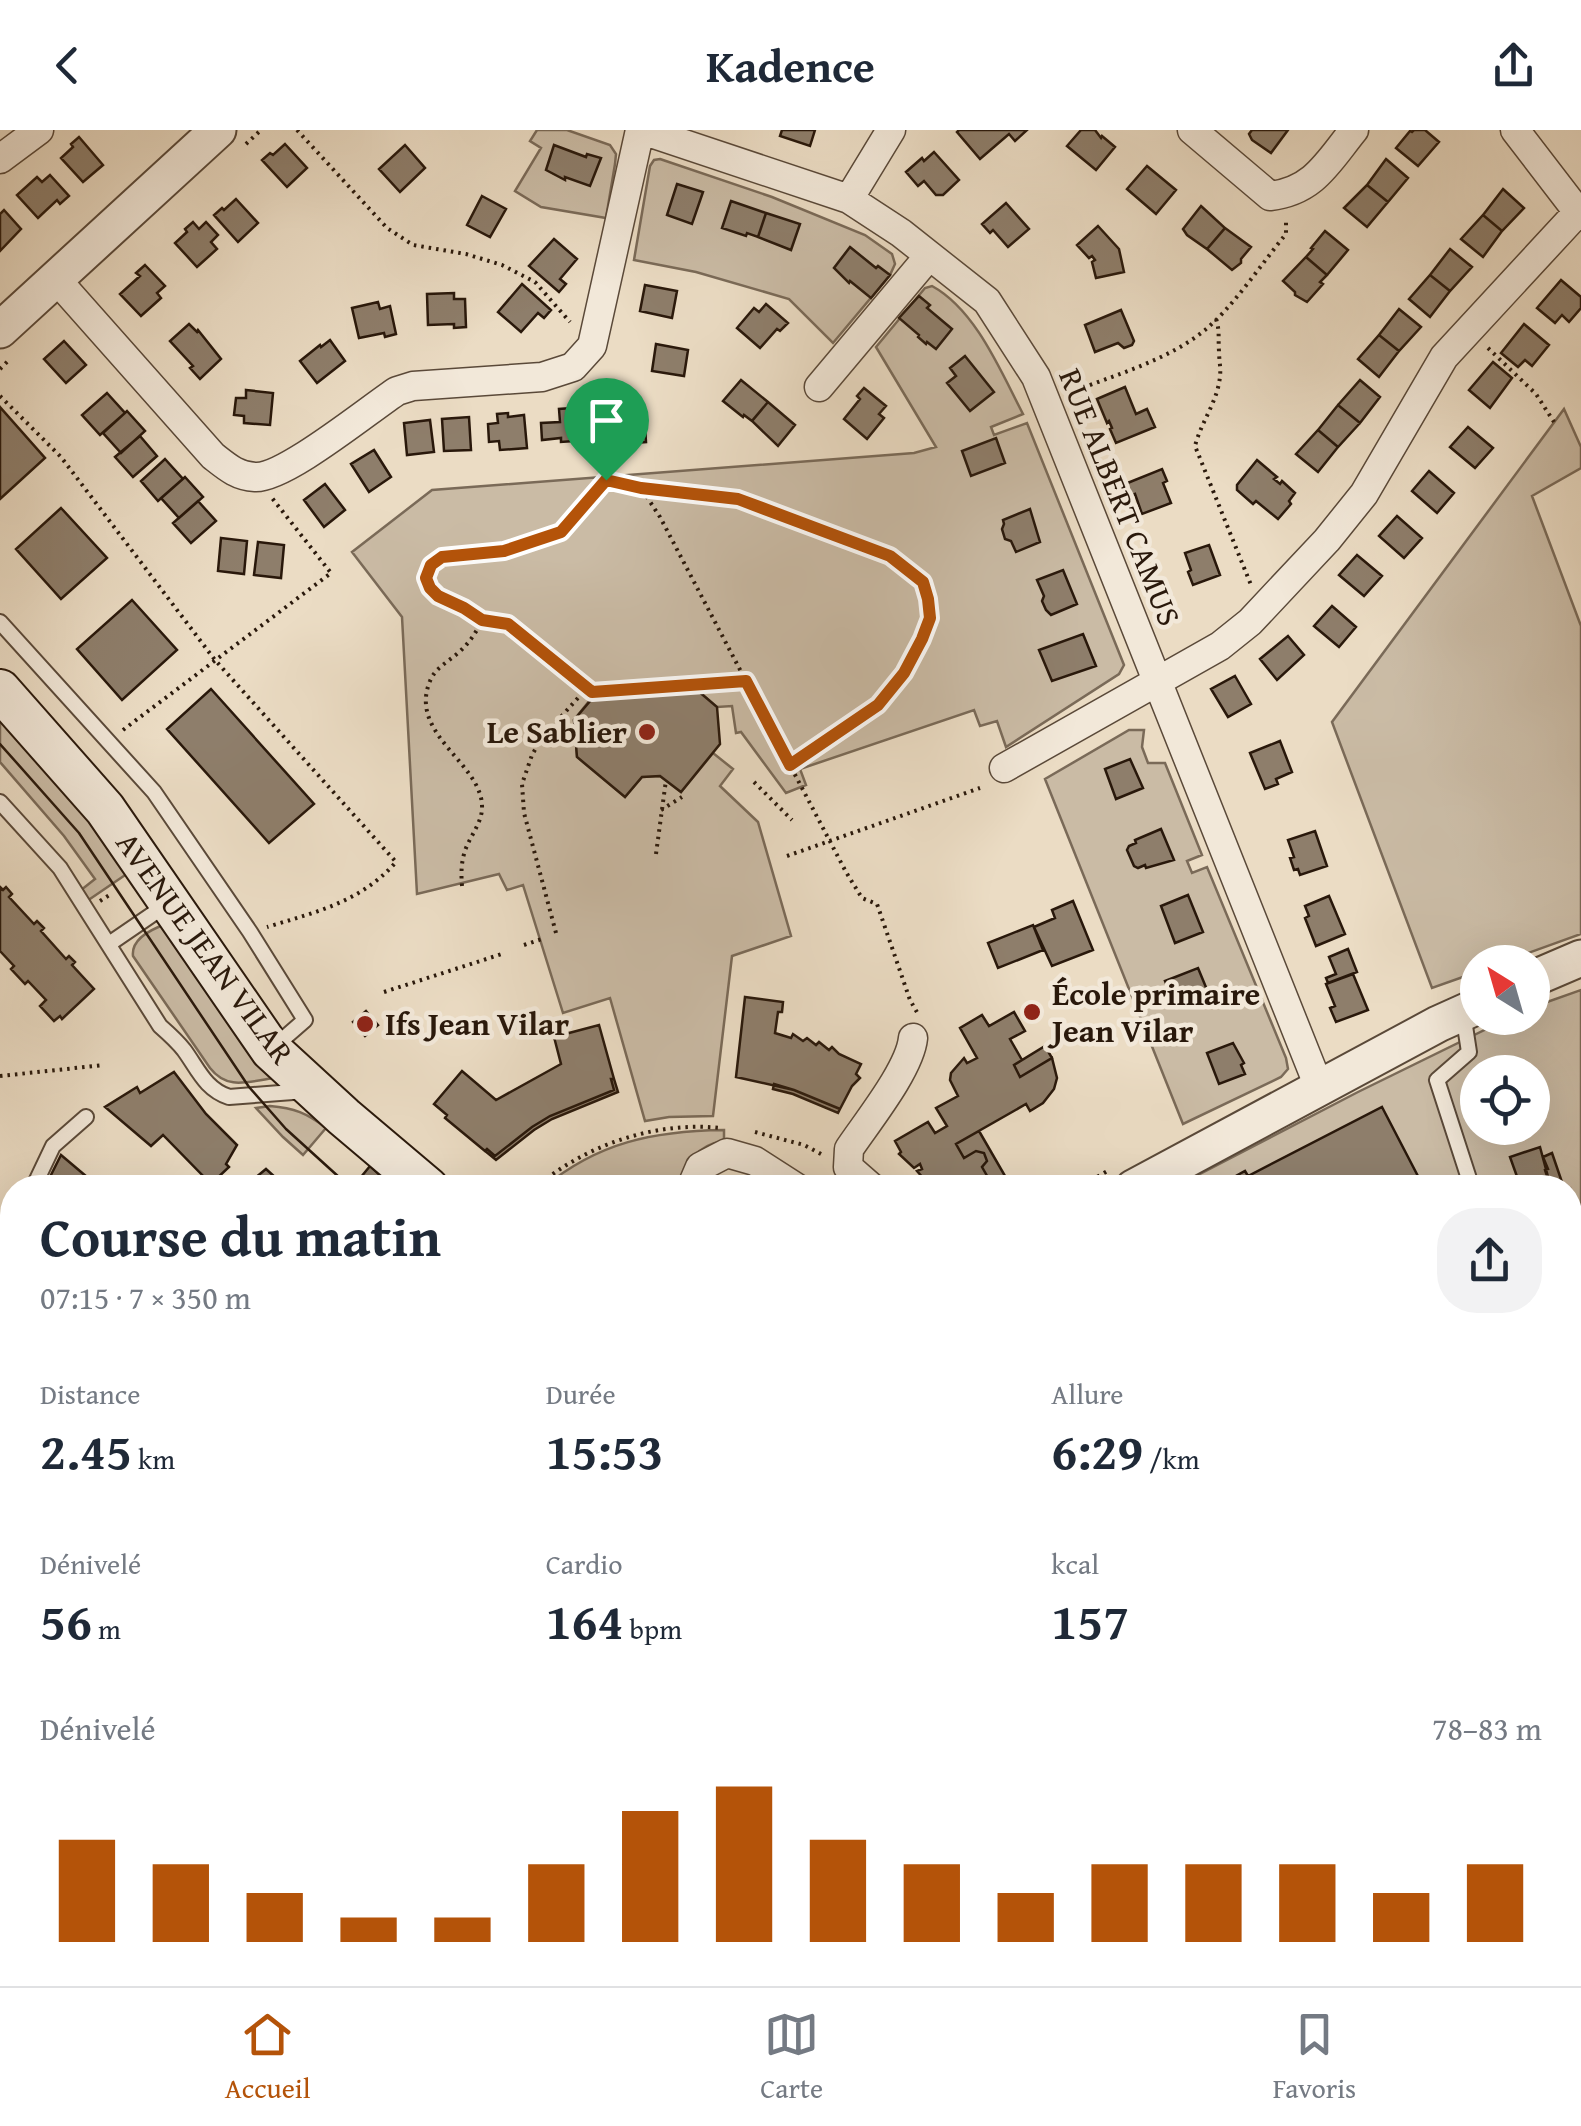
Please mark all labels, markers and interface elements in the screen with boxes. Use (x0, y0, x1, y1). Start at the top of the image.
text: Kadence (706, 33, 875, 98)
icon: back (40, 38, 95, 93)
icon: share (1486, 38, 1541, 93)
street label: RUE ALBERT CAMUS (1047, 361, 1194, 632)
pin (564, 378, 649, 481)
icon: arrive (579, 393, 634, 448)
place label: Le Sablier (487, 708, 627, 755)
marker: Le Sablier (636, 721, 658, 743)
street label: AVENUE JEAN VILAR (105, 822, 306, 1074)
north arrow (1460, 945, 1550, 1035)
map controls (1460, 945, 1550, 1145)
place label: École primaire Jean Vilar (1047, 970, 1260, 1054)
place label: Ifs Jean Vilar (385, 1000, 570, 1047)
marker: École primaire Jean Vilar (1021, 1001, 1043, 1023)
marker: Ifs Jean Vilar (354, 1013, 376, 1035)
button: locate (1460, 1055, 1550, 1145)
text: Course du matin (40, 1196, 441, 1276)
button: share (1437, 1208, 1542, 1313)
text: 07:15 · 7 × 350 m (40, 1274, 251, 1321)
text: Distance (40, 1373, 140, 1414)
text: Durée (546, 1373, 616, 1414)
text: Allure (1051, 1373, 1123, 1414)
text: 2.45 (40, 1414, 132, 1487)
text: 15:53 (546, 1414, 663, 1487)
text: 6:29 (1051, 1414, 1143, 1487)
text: km (132, 1438, 175, 1479)
text: /km (1143, 1438, 1200, 1479)
text: Dénivelé (40, 1543, 141, 1584)
text: Cardio (546, 1543, 622, 1584)
text: kcal (1051, 1543, 1099, 1584)
text: 56 (40, 1584, 92, 1657)
text: 164 (546, 1584, 623, 1657)
text: 157 (1051, 1584, 1129, 1657)
text: m (92, 1608, 121, 1649)
text: bpm (623, 1608, 682, 1649)
text: Dénivelé (40, 1705, 156, 1752)
text: 78–83 m (1432, 1705, 1542, 1752)
tab: Accueil (225, 2007, 311, 2108)
tab: Carte (760, 2007, 823, 2108)
tab: Favoris (1273, 2007, 1356, 2108)

